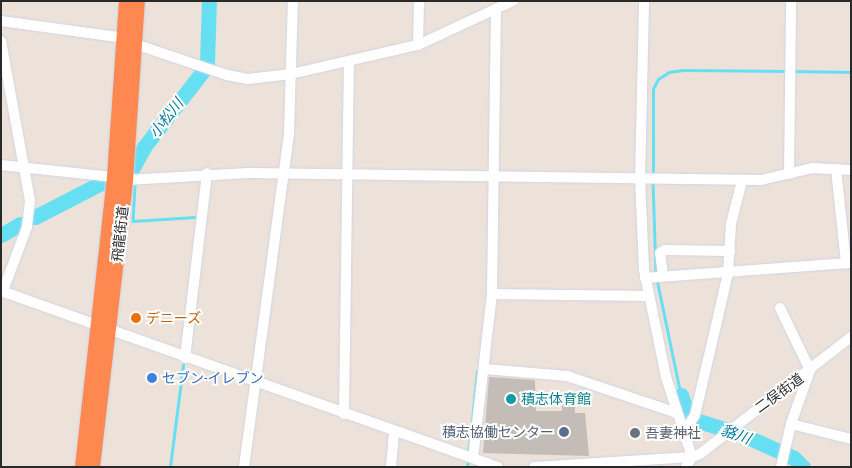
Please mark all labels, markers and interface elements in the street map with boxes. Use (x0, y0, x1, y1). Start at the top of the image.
water label: 小松川 (145, 95, 187, 141)
street label: 飛龍街道 (109, 205, 131, 263)
place label: デニーズ (146, 310, 202, 326)
marker: デニーズ (130, 312, 142, 324)
place label: セブン-イレブン (162, 370, 263, 386)
street label: 二俣街道 (751, 370, 807, 416)
marker: セブン-イレブン (146, 372, 158, 384)
place label: 積志体育館 (521, 391, 591, 407)
marker: 積志体育館 (505, 393, 517, 405)
water label: 貉川 (719, 420, 753, 448)
place label: 積志協働センター (442, 424, 554, 440)
place label: 吾妻神社 (645, 425, 701, 441)
marker: 積志協働センター (558, 426, 570, 438)
marker: 吾妻神社 (629, 427, 641, 439)

